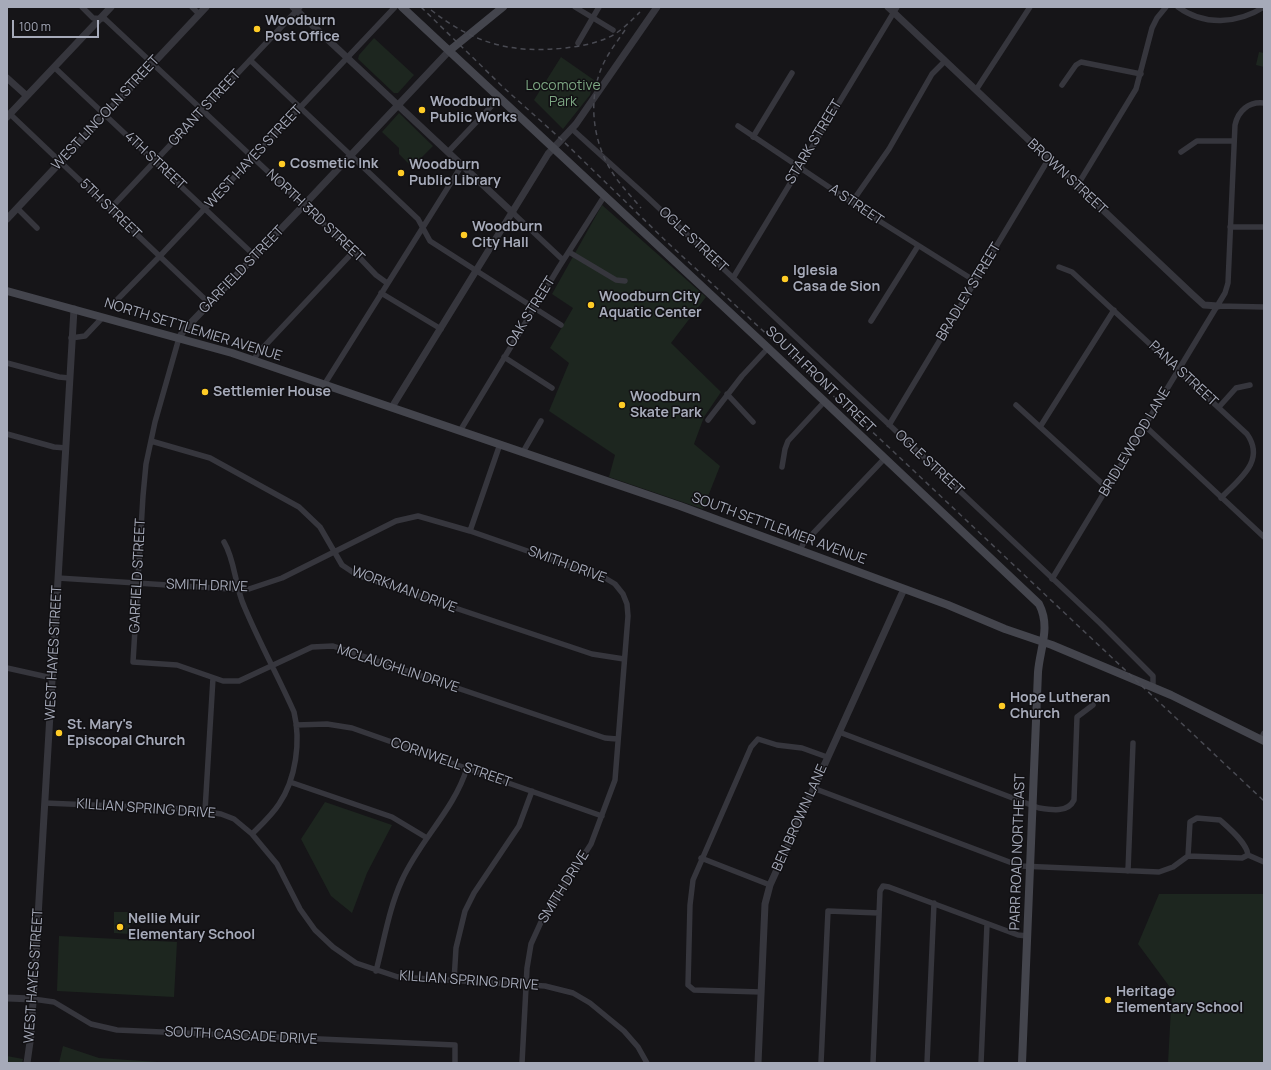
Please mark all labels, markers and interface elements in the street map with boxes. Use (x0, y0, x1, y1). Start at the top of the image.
scale bar (14, 12, 101, 38)
place label: Woodburn Post Office (265, 13, 340, 46)
text: 100 m (19, 18, 51, 35)
marker: Woodburn Post Office (252, 24, 262, 34)
street label: WEST LINCOLN STREET (49, 52, 163, 174)
street label: GRANT STREET (165, 66, 245, 150)
park label: Locomotive Park (525, 78, 601, 110)
place label: Woodburn Public Works (430, 94, 517, 126)
street label: STARK STREET (782, 97, 846, 187)
street label: WEST HAYES STREET (202, 102, 306, 212)
marker: Woodburn Public Works (417, 105, 427, 115)
street label: 4TH STREET (121, 128, 189, 194)
street label: BROWN STREET (1024, 136, 1110, 218)
place label: Cosmetic Ink (290, 156, 378, 172)
place label: Woodburn Public Library (409, 157, 501, 190)
marker: Cosmetic Ink (277, 159, 287, 169)
street label: NORTH 3RD STREET (262, 166, 368, 266)
marker: Woodburn Public Library (396, 168, 406, 178)
street label: 5TH STREET (76, 176, 144, 242)
street label: A STREET (826, 181, 886, 229)
street label: OGLE STREET (655, 204, 731, 276)
place label: Woodburn City Hall (472, 219, 542, 252)
street label: GARFIELD STREET (196, 223, 288, 317)
marker: Woodburn City Hall (459, 230, 469, 240)
street label: BRADLEY STREET (933, 240, 1005, 344)
place label: Iglesia Casa de Sion (793, 263, 880, 296)
street label: OAK STREET (503, 274, 559, 350)
marker: Iglesia Casa de Sion (780, 274, 790, 284)
place label: Woodburn City Aquatic Center (599, 289, 702, 322)
street label: NORTH SETTLEMIER AVENUE (102, 295, 284, 365)
marker: Woodburn City Aquatic Center (586, 300, 596, 310)
street label: SOUTH FRONT STREET (762, 323, 878, 437)
street label: PANA STREET (1145, 338, 1221, 410)
place label: Settlemier House (213, 384, 331, 400)
street label: BRIDLEWOOD LANE (1096, 385, 1174, 499)
marker: Settlemier House (200, 387, 210, 397)
place label: Woodburn Skate Park (630, 389, 702, 422)
marker: Woodburn Skate Park (617, 400, 627, 410)
street label: OGLE STREET (891, 427, 967, 499)
street label: SOUTH SETTLEMIER AVENUE (689, 489, 869, 569)
street label: GARFIELD STREET (127, 518, 149, 634)
street label: SMITH DRIVE (525, 543, 609, 587)
street label: WORKMAN DRIVE (349, 563, 459, 617)
street label: SMITH DRIVE (166, 576, 248, 596)
street label: WEST HAYES STREET (42, 585, 66, 721)
street label: MCLAUGHLIN DRIVE (335, 641, 461, 697)
place label: Hope Lutheran Church (1010, 690, 1110, 722)
marker: Hope Lutheran Church (997, 701, 1007, 711)
place label: St. Mary's Episcopal Church (67, 717, 185, 750)
marker: St. Mary's Episcopal Church (54, 728, 64, 738)
street label: CORNWELL STREET (388, 734, 514, 792)
street label: BEN BROWN LANE (769, 762, 831, 874)
street label: PARR ROAD NORTHEAST (1007, 773, 1029, 931)
street label: KILLIAN SPRING DRIVE (76, 796, 216, 822)
street label: SMITH DRIVE (535, 848, 593, 926)
street label: WEST HAYES STREET (21, 908, 47, 1044)
place label: Nellie Muir Elementary School (128, 911, 255, 944)
marker: Nellie Muir Elementary School (115, 922, 125, 932)
street label: KILLIAN SPRING DRIVE (399, 968, 539, 994)
place label: Heritage Elementary School (1116, 984, 1243, 1016)
marker: Heritage Elementary School (1103, 995, 1113, 1005)
street label: SOUTH CASCADE DRIVE (164, 1024, 318, 1048)

